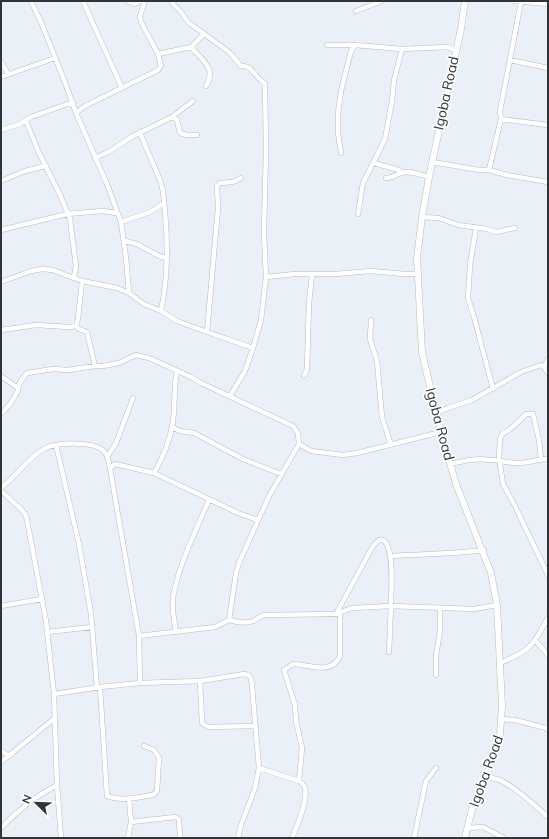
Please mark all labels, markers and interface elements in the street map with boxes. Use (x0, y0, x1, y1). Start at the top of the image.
street label: Igoba Road (429, 55, 463, 131)
street label: Igoba Road (422, 386, 458, 462)
street label: Igoba Road (465, 733, 507, 809)
north arrow (16, 783, 56, 823)
text: N (19, 793, 35, 806)

